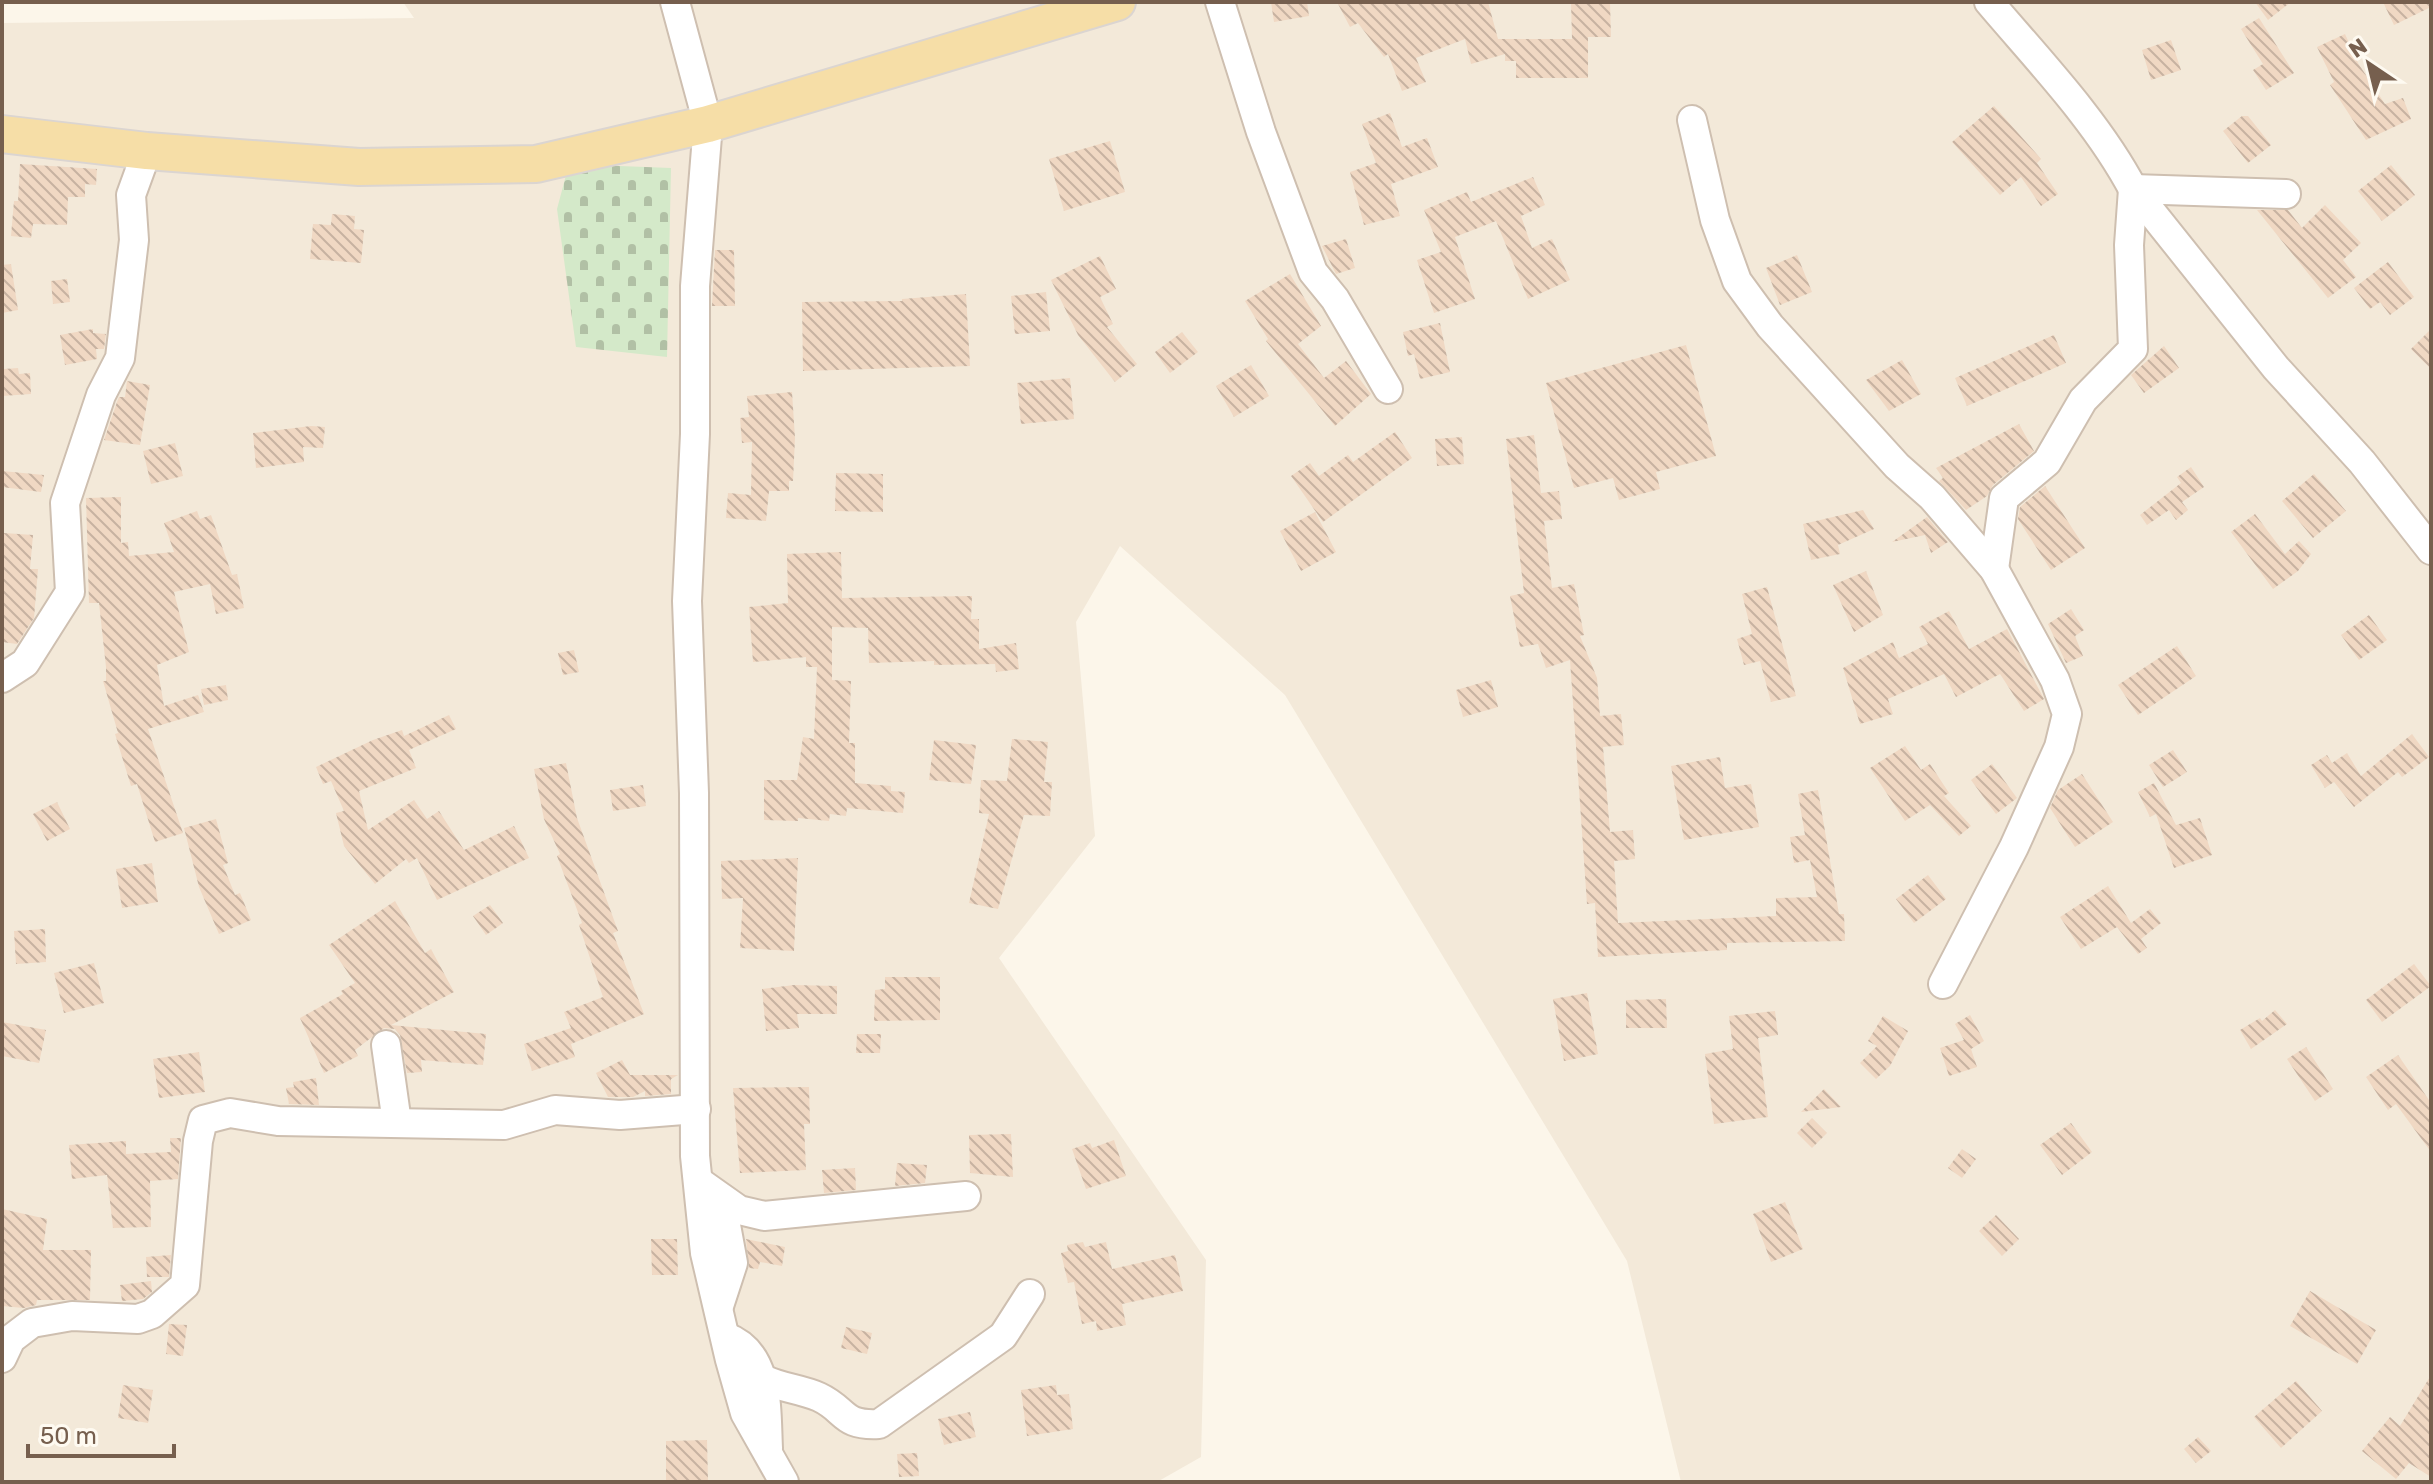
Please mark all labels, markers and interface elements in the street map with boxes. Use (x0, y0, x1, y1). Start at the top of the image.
north arrow (2329, 24, 2409, 104)
text: N (2344, 32, 2372, 64)
scale bar (28, 1408, 174, 1458)
text: 50 m (40, 1422, 97, 1450)

